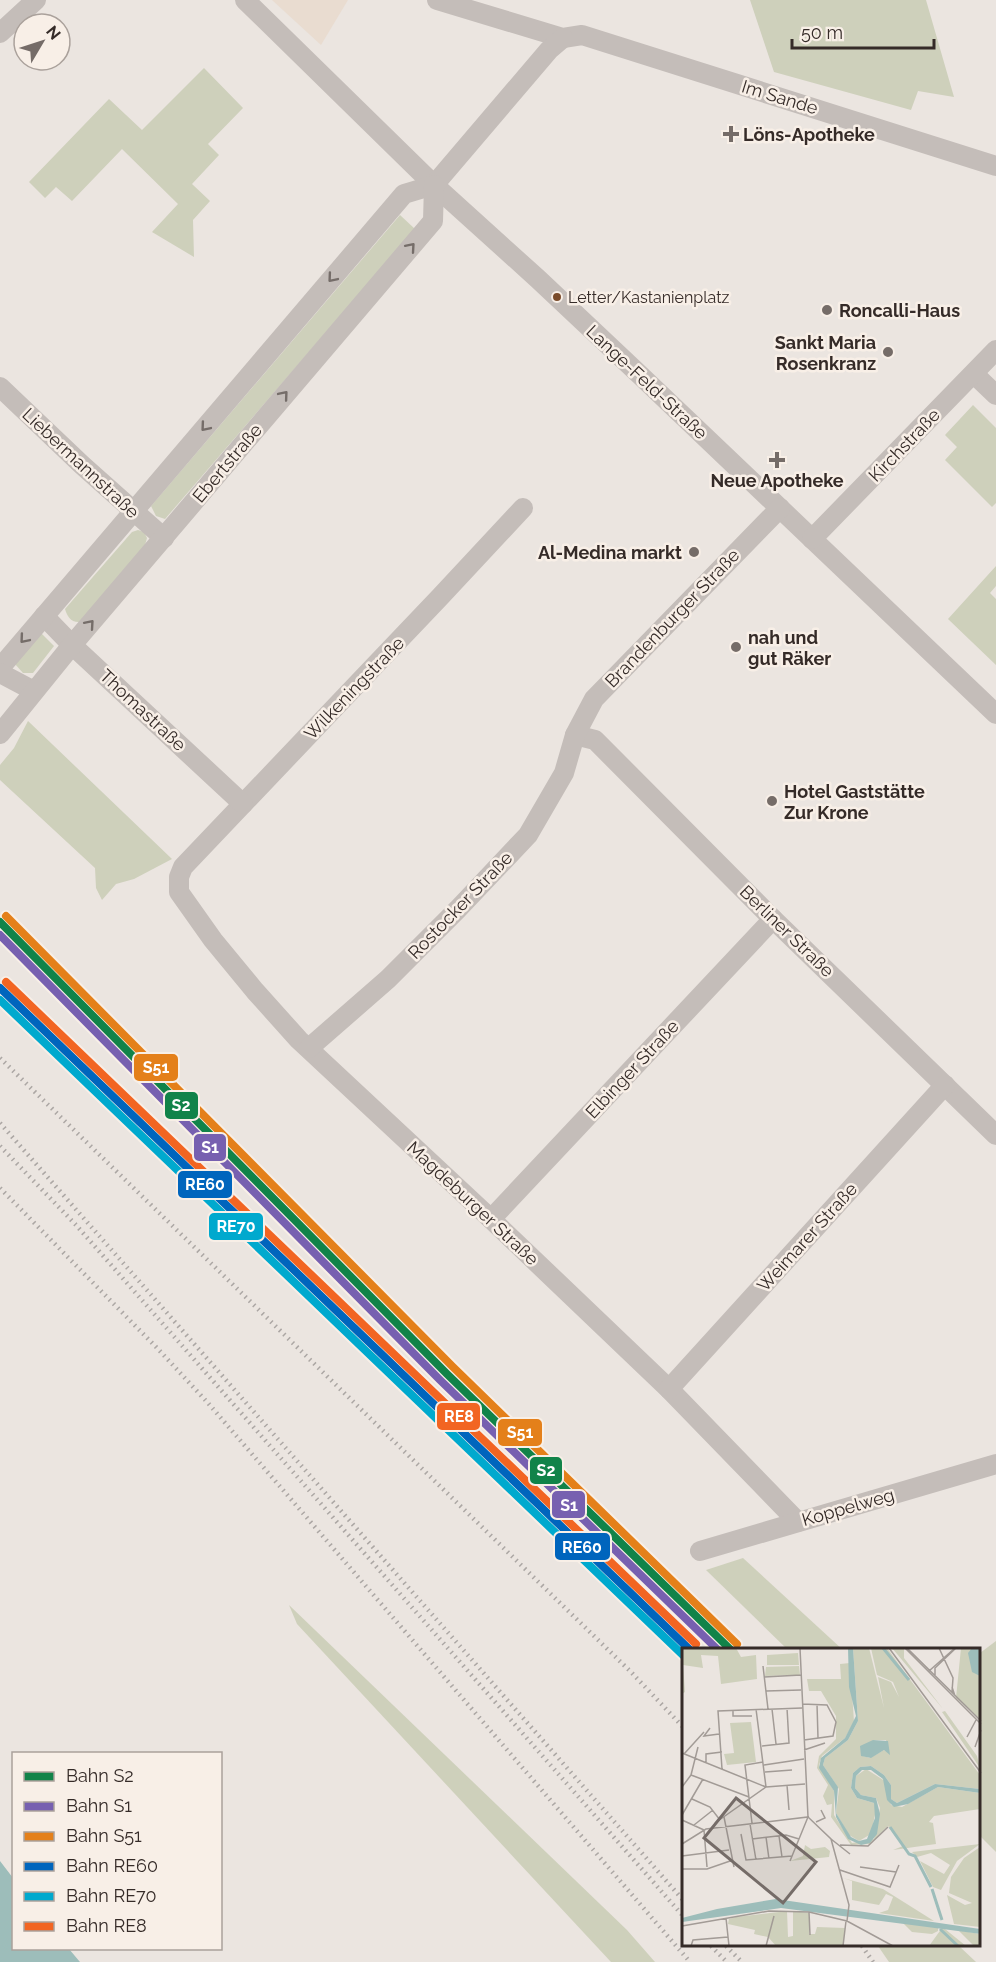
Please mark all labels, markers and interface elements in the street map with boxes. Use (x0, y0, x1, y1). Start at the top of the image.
north arrow (12, 12, 72, 72)
scale bar (792, 12, 934, 50)
text: N (42, 22, 64, 44)
text: 50 m (801, 22, 843, 43)
street label: Im Sande (739, 75, 821, 119)
place label: Löns-Apotheke (743, 124, 875, 145)
marker: Löns-Apotheke (724, 127, 738, 141)
one-way arrow (404, 243, 415, 254)
one-way arrow (328, 271, 339, 282)
place label: Letter/Kastanienplatz (568, 288, 730, 307)
marker: Letter/Kastanienplatz (551, 291, 563, 303)
place label: Roncalli-Haus (839, 300, 960, 321)
marker: Roncalli-Haus (820, 303, 834, 317)
street label: Lange-Feld-Straße (582, 321, 712, 444)
place label: Sankt Maria Rosenkranz (775, 332, 876, 374)
marker: Sankt Maria Rosenkranz (881, 345, 895, 359)
one-way arrow (277, 391, 288, 402)
street label: Liebermannstraße (18, 404, 144, 523)
street label: Kirchstraße (864, 404, 944, 486)
street label: Ebertstraße (188, 419, 266, 507)
one-way arrow (201, 420, 212, 431)
marker: Neue Apotheke (770, 453, 784, 467)
place label: Neue Apotheke (710, 470, 844, 491)
place label: Al-Medina markt (538, 542, 682, 563)
street label: Brandenburger Straße (600, 544, 744, 692)
marker: Al-Medina markt (687, 545, 701, 559)
one-way arrow (82, 620, 93, 631)
place label: nah und gut Räker (748, 627, 831, 669)
one-way arrow (20, 632, 31, 643)
street label: Wilkeningstraße (300, 632, 409, 744)
marker: nah und gut Räker (729, 640, 743, 654)
street label: Thomastraße (96, 665, 191, 755)
place label: Hotel Gaststätte Zur Krone (784, 781, 925, 823)
marker: Hotel Gaststätte Zur Krone (765, 794, 779, 808)
street label: Rostocker Straße (404, 847, 517, 963)
street label: Berliner Straße (736, 881, 839, 981)
street label: Elbinger Straße (581, 1015, 683, 1123)
line badge: S51 (133, 1053, 179, 1082)
text: S51 (143, 1058, 169, 1077)
line badge: S2 (164, 1091, 199, 1120)
text: S2 (172, 1096, 190, 1115)
line badge: S1 (193, 1133, 227, 1162)
street label: Magdeburger Straße (403, 1137, 543, 1270)
text: S1 (201, 1138, 219, 1157)
line badge: RE60 (177, 1170, 233, 1199)
text: RE60 (185, 1175, 225, 1194)
street label: Weimarer Straße (753, 1178, 862, 1296)
line badge: RE70 (208, 1212, 264, 1241)
text: RE70 (216, 1217, 256, 1236)
line badge: RE8 (436, 1402, 481, 1431)
text: RE8 (444, 1407, 474, 1426)
line badge: S51 (497, 1418, 543, 1447)
text: S51 (507, 1423, 533, 1442)
line badge: S2 (529, 1456, 563, 1485)
text: S2 (537, 1461, 555, 1480)
street label: Koppelweg (799, 1484, 897, 1530)
line badge: S1 (551, 1490, 586, 1519)
text: S1 (560, 1496, 578, 1515)
line badge: RE60 (554, 1532, 611, 1561)
text: RE60 (562, 1538, 602, 1557)
inset map (682, 1648, 981, 1947)
legend (12, 1752, 222, 1950)
text: Bahn S2 (66, 1765, 134, 1786)
text: Bahn S1 (66, 1795, 132, 1816)
text: Bahn S51 (66, 1825, 142, 1846)
text: Bahn RE60 (66, 1855, 158, 1876)
text: Bahn RE70 (66, 1885, 157, 1906)
text: Bahn RE8 (66, 1915, 147, 1936)

